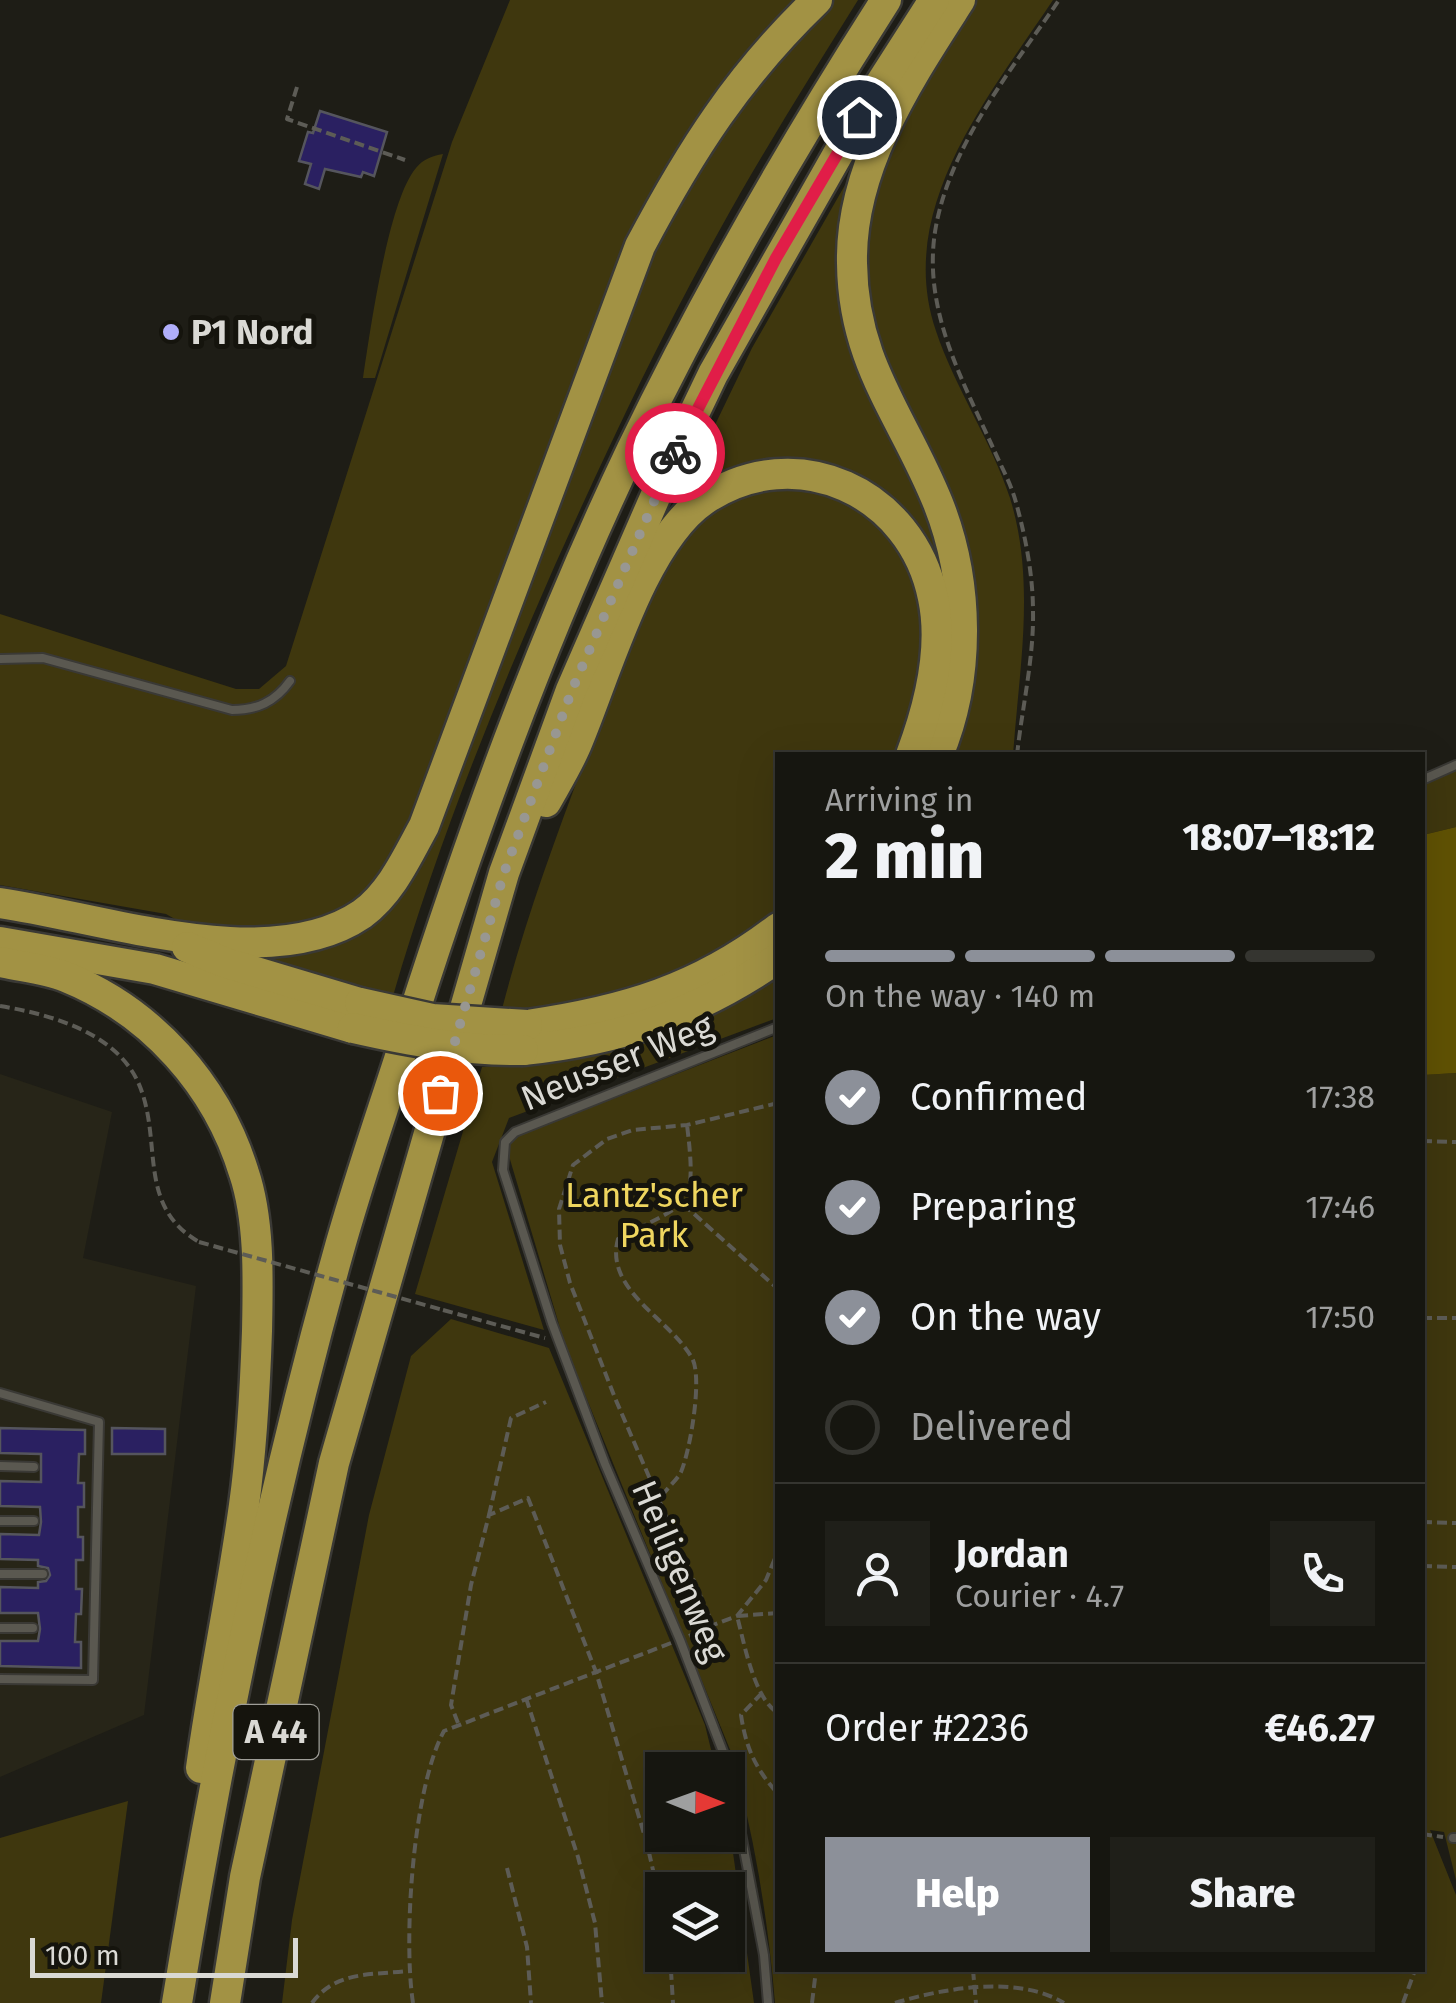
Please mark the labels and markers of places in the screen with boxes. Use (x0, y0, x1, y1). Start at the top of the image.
pin (817, 75, 902, 160)
place label: P1 Nord (191, 311, 314, 353)
marker: P1 Nord (160, 321, 182, 343)
pin (398, 1051, 483, 1136)

